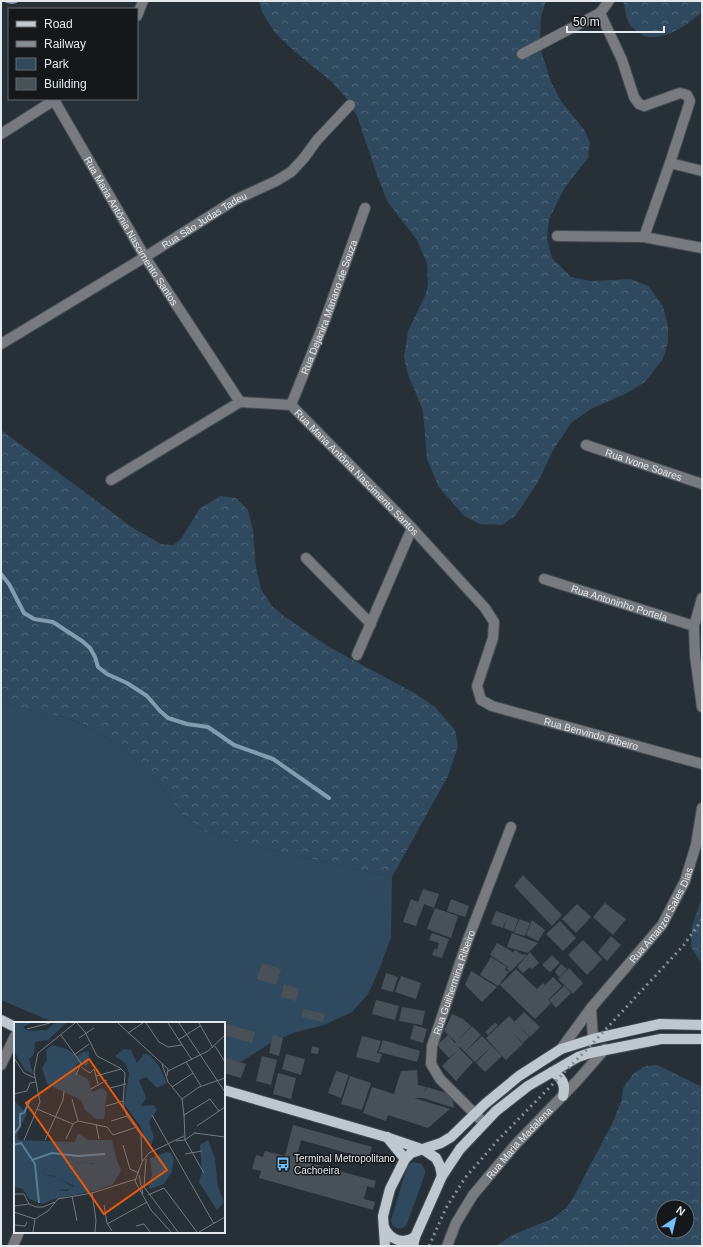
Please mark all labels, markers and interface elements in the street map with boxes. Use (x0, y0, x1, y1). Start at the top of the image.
legend (8, 8, 138, 100)
scale bar (567, 8, 664, 34)
text: 50 m (573, 15, 600, 29)
text: Road (44, 17, 73, 31)
text: Railway (44, 37, 86, 51)
text: Park (44, 57, 70, 71)
text: Building (44, 77, 87, 91)
street label: Rua Maria Antônia Nascimento Santos (82, 155, 180, 308)
street label: Rua São Judas Tadeu (160, 190, 249, 251)
street label: Rua Dejanira Mariano de Souza (299, 238, 359, 376)
street label: Rua Maria Antônia Nascimento Santos (292, 407, 421, 538)
street label: Rua Ivone Soares (604, 447, 683, 483)
street label: Rua Antoninho Portela (570, 583, 669, 623)
street label: Rua Benvindo Ribeiro (543, 716, 640, 752)
street label: Rua Amanzor Sales Dias (627, 866, 695, 965)
street label: Rua Guilhermina Ribeiro (431, 928, 477, 1036)
inset map (14, 1022, 225, 1233)
street label: Rua Maria Madalena (484, 1105, 555, 1181)
place label: Terminal Metropolitano Cachoeira (294, 1153, 396, 1176)
bus stop icon: Terminal Metropolitano Cachoeira (275, 1156, 291, 1172)
north arrow (655, 1199, 695, 1239)
text: N (674, 1204, 687, 1218)

